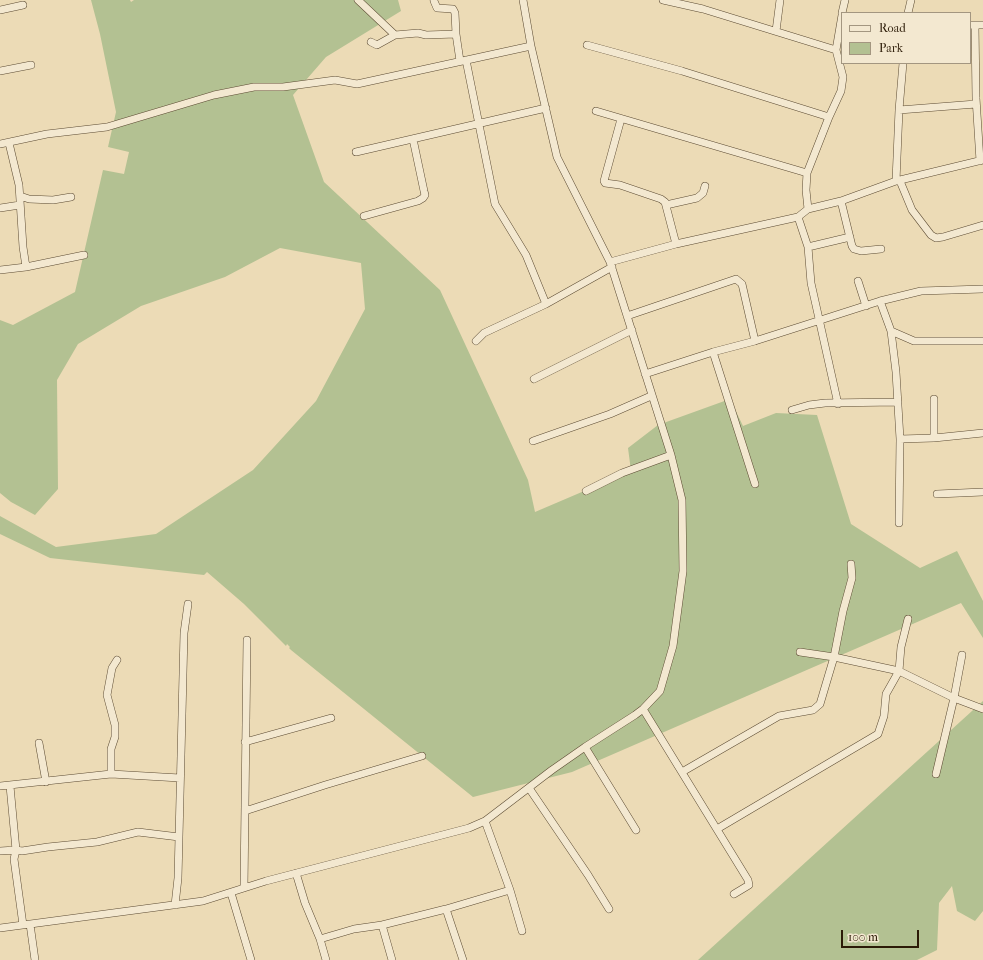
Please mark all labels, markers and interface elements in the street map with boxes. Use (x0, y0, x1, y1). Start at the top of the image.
legend (841, 12, 971, 64)
text: Road (879, 21, 906, 35)
text: Park (879, 41, 903, 55)
scale bar (843, 922, 921, 948)
text: 100 m (848, 930, 878, 944)

